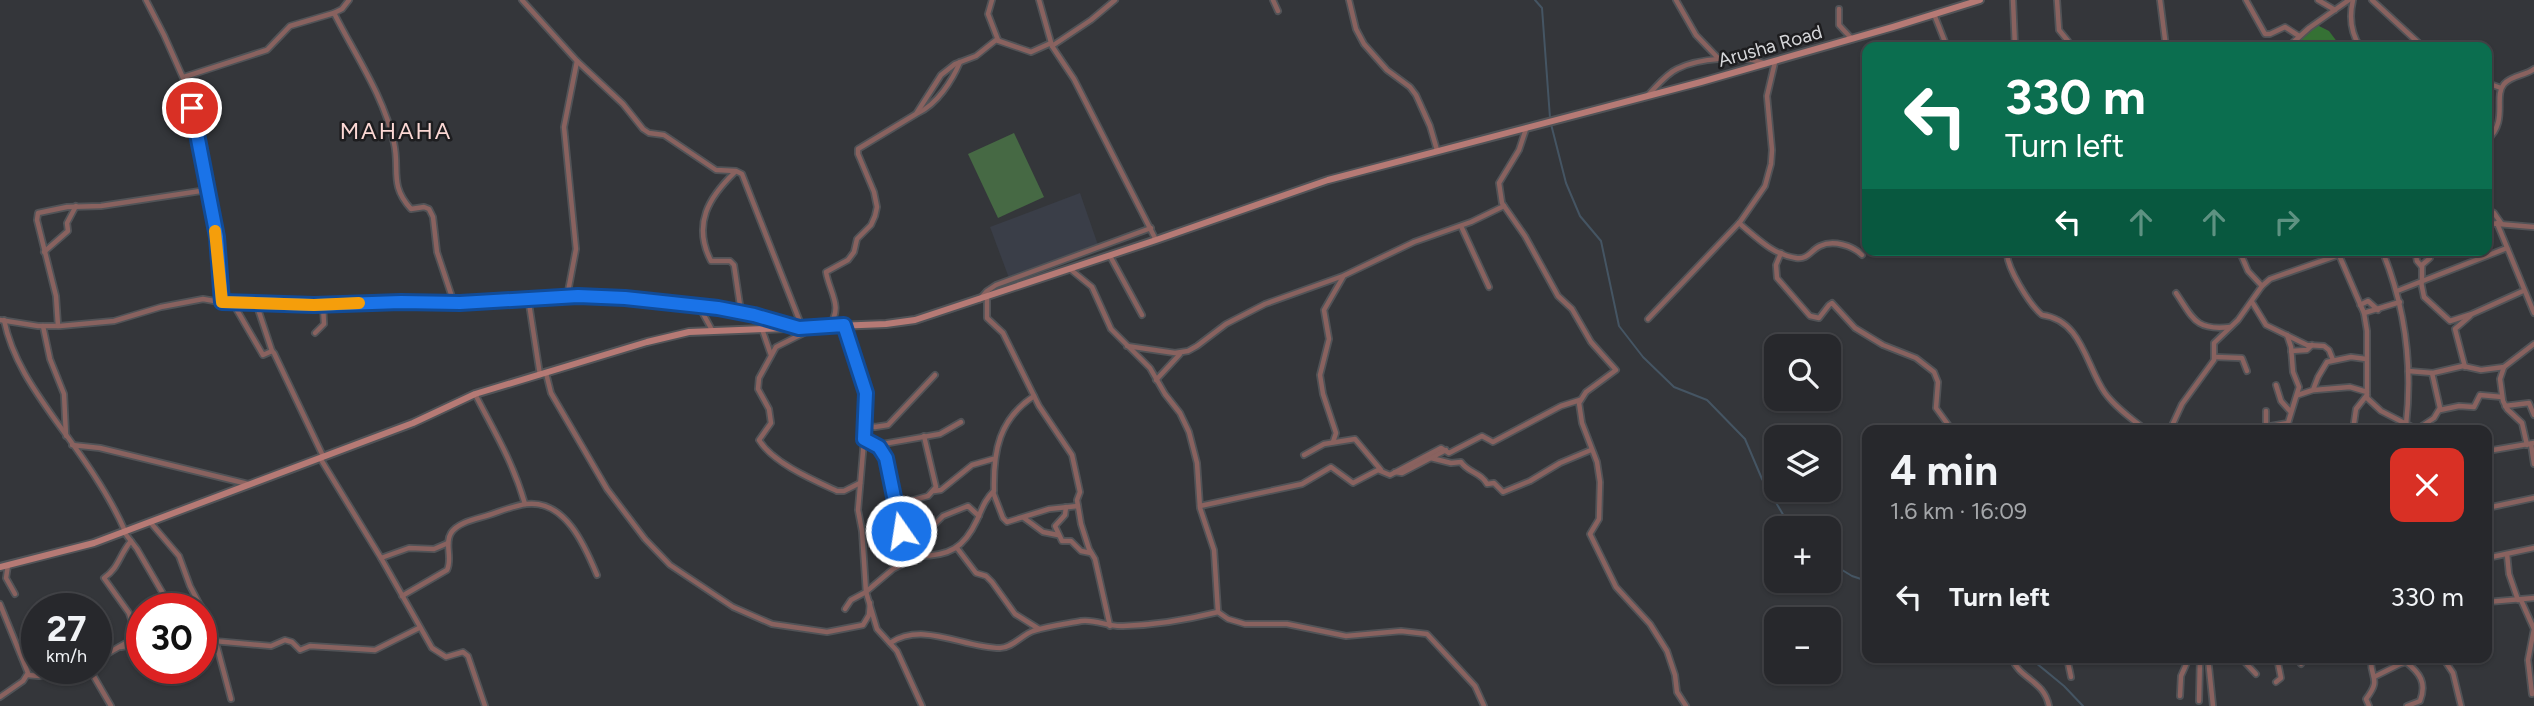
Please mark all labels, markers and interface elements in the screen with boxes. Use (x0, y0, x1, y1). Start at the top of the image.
street label: Arusha Road (1715, 20, 1825, 72)
text: 330 m (2005, 67, 2146, 126)
icon: left (1890, 70, 1981, 161)
pin (162, 78, 222, 138)
icon: arrive (173, 89, 211, 127)
district label: MAHAHA (340, 117, 452, 145)
text: Turn left (2005, 127, 2124, 165)
icon: left (2049, 203, 2087, 241)
icon: ahead (2122, 203, 2160, 241)
icon: ahead (2195, 203, 2233, 241)
icon: right (2268, 203, 2306, 241)
map controls (1764, 334, 1841, 684)
button: search (1764, 334, 1841, 411)
button: layers (1764, 425, 1841, 502)
text: 4 min (1890, 445, 1998, 496)
button: close (2390, 448, 2464, 522)
position arrow (864, 494, 938, 568)
text: 1.6 km · 16:09 (1890, 497, 2027, 525)
button: + (1764, 516, 1841, 593)
icon: left (1890, 578, 1928, 616)
text: Turn left (1949, 581, 2050, 613)
text: 330 m (2390, 581, 2464, 613)
speed limit sign: 30 (126, 593, 217, 684)
button: − (1764, 607, 1841, 684)
text: 27 (47, 608, 86, 650)
text: km/h (46, 645, 87, 667)

